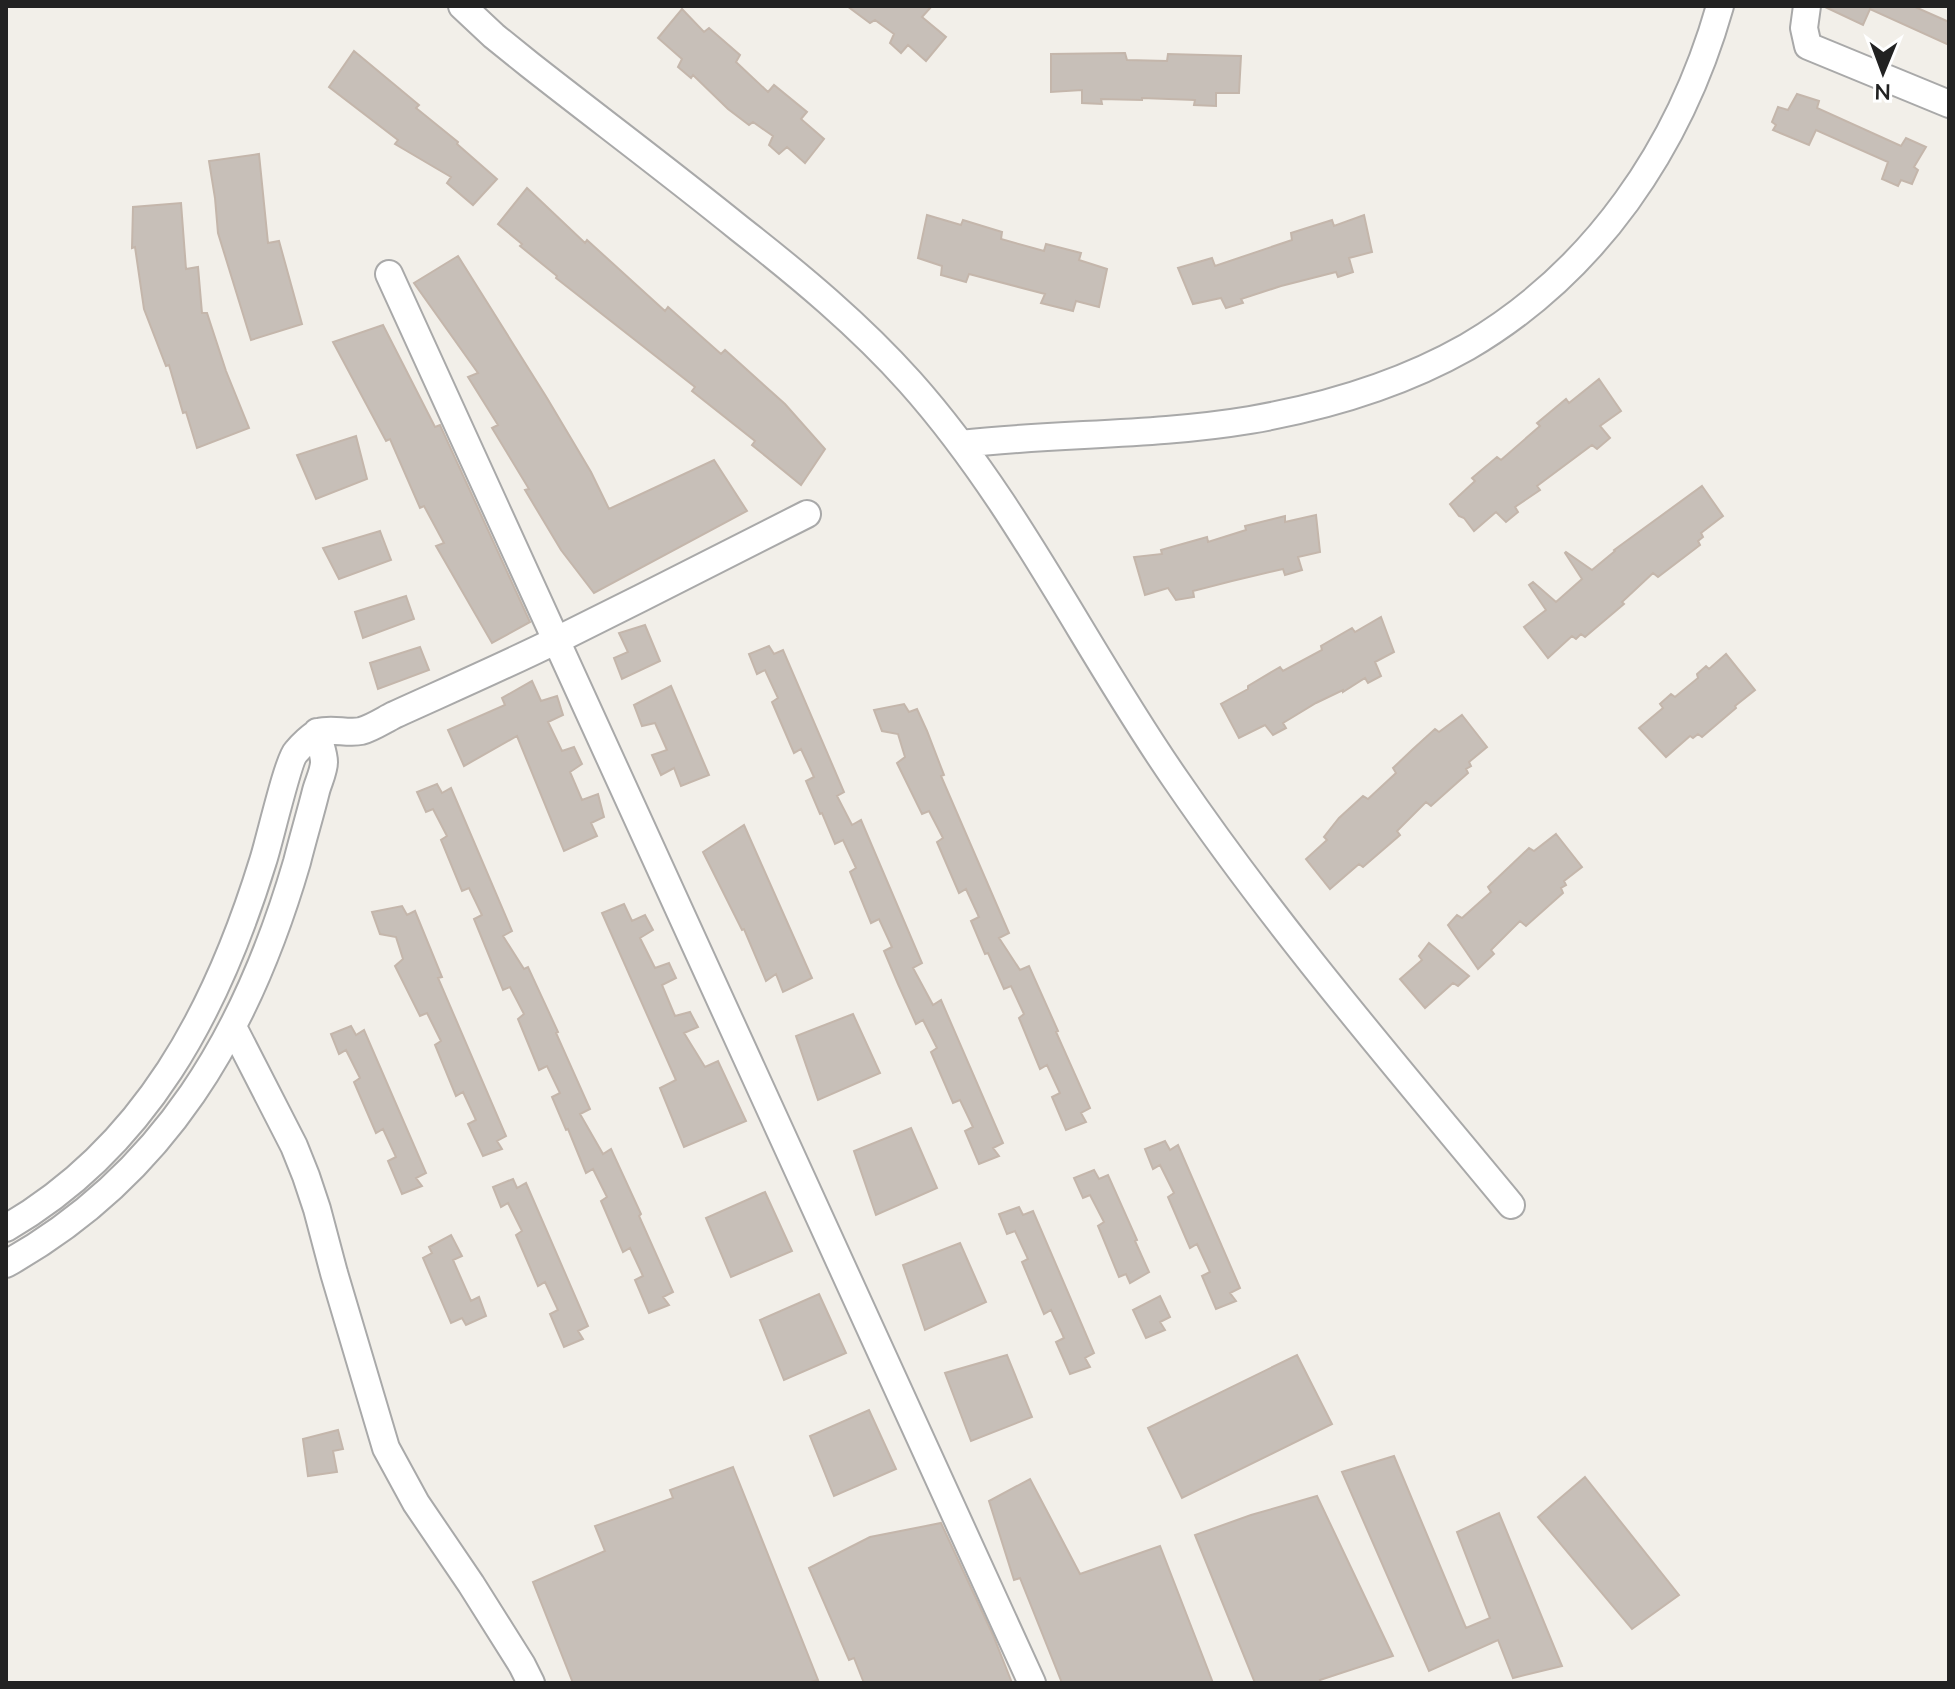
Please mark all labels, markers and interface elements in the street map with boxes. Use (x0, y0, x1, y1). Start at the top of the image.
north arrow (1843, 32, 1923, 112)
text: N (1874, 76, 1891, 106)

